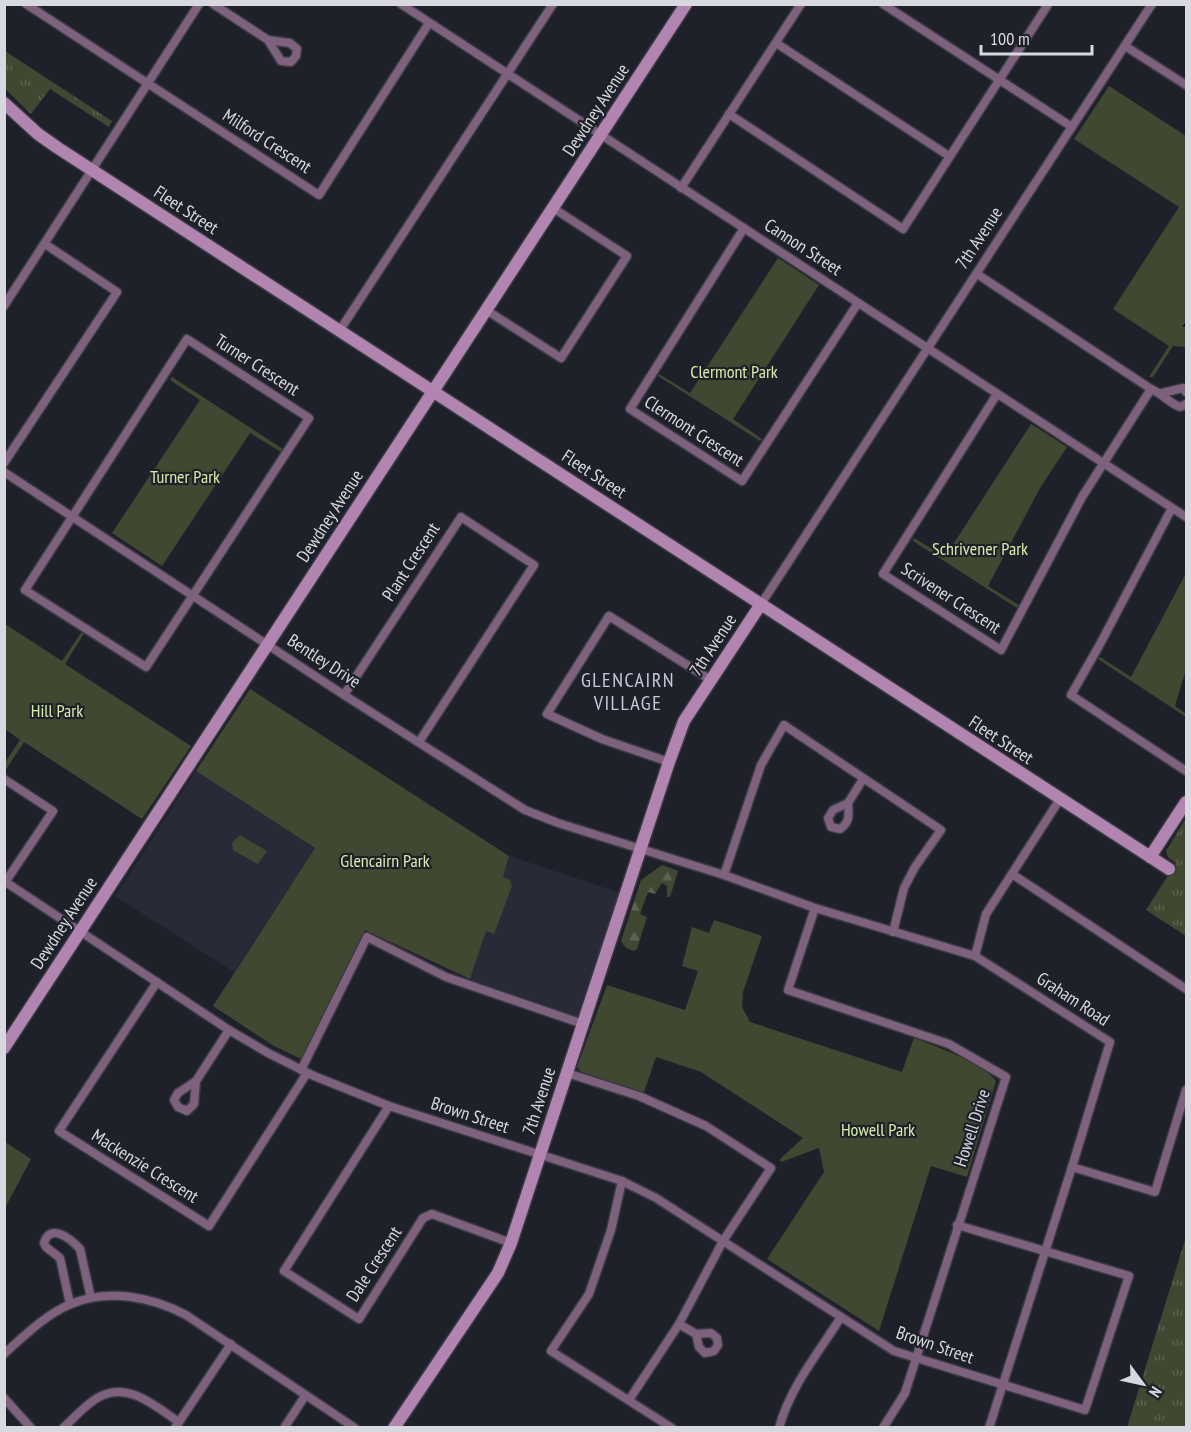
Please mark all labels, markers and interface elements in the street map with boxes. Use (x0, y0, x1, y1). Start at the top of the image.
scale bar (981, 18, 1092, 56)
text: 100 m (990, 27, 1030, 50)
street label: Dewdney Avenue (557, 59, 634, 160)
street label: Milford Crescent (219, 103, 316, 178)
street label: Fleet Street (150, 180, 223, 239)
street label: 7th Avenue (950, 202, 1007, 273)
street label: Cannon Street (760, 213, 846, 280)
street label: Turner Crescent (211, 329, 304, 400)
park label: Clermont Park (690, 360, 778, 383)
street label: Clermont Crescent (640, 390, 748, 471)
street label: Fleet Street (558, 444, 631, 503)
park label: Turner Park (150, 465, 220, 488)
street label: Dewdney Avenue (291, 465, 368, 566)
street label: Plant Crescent (377, 518, 444, 605)
park label: Schrivener Park (932, 537, 1028, 560)
street label: Scrivener Crescent (897, 557, 1006, 638)
street label: 7th Avenue (684, 609, 741, 680)
street label: Bentley Drive (283, 628, 365, 693)
district label: GLENCAIRN VILLAGE (581, 667, 675, 716)
park label: Hill Park (31, 699, 83, 722)
street label: Fleet Street (965, 710, 1038, 769)
park label: Glencairn Park (340, 849, 430, 872)
street label: Dewdney Avenue (25, 872, 102, 973)
street label: Graham Road (1032, 967, 1114, 1031)
street label: 7th Avenue (517, 1064, 560, 1138)
street label: Howell Drive (948, 1086, 995, 1169)
street label: Brown Street (428, 1091, 512, 1138)
park label: Howell Park (841, 1118, 915, 1141)
street label: Mackenzie Crescent (88, 1124, 203, 1208)
street label: Dale Crescent (341, 1222, 406, 1306)
street label: Brown Street (893, 1321, 977, 1369)
north arrow (1113, 1354, 1173, 1414)
text: N (1145, 1383, 1166, 1401)

